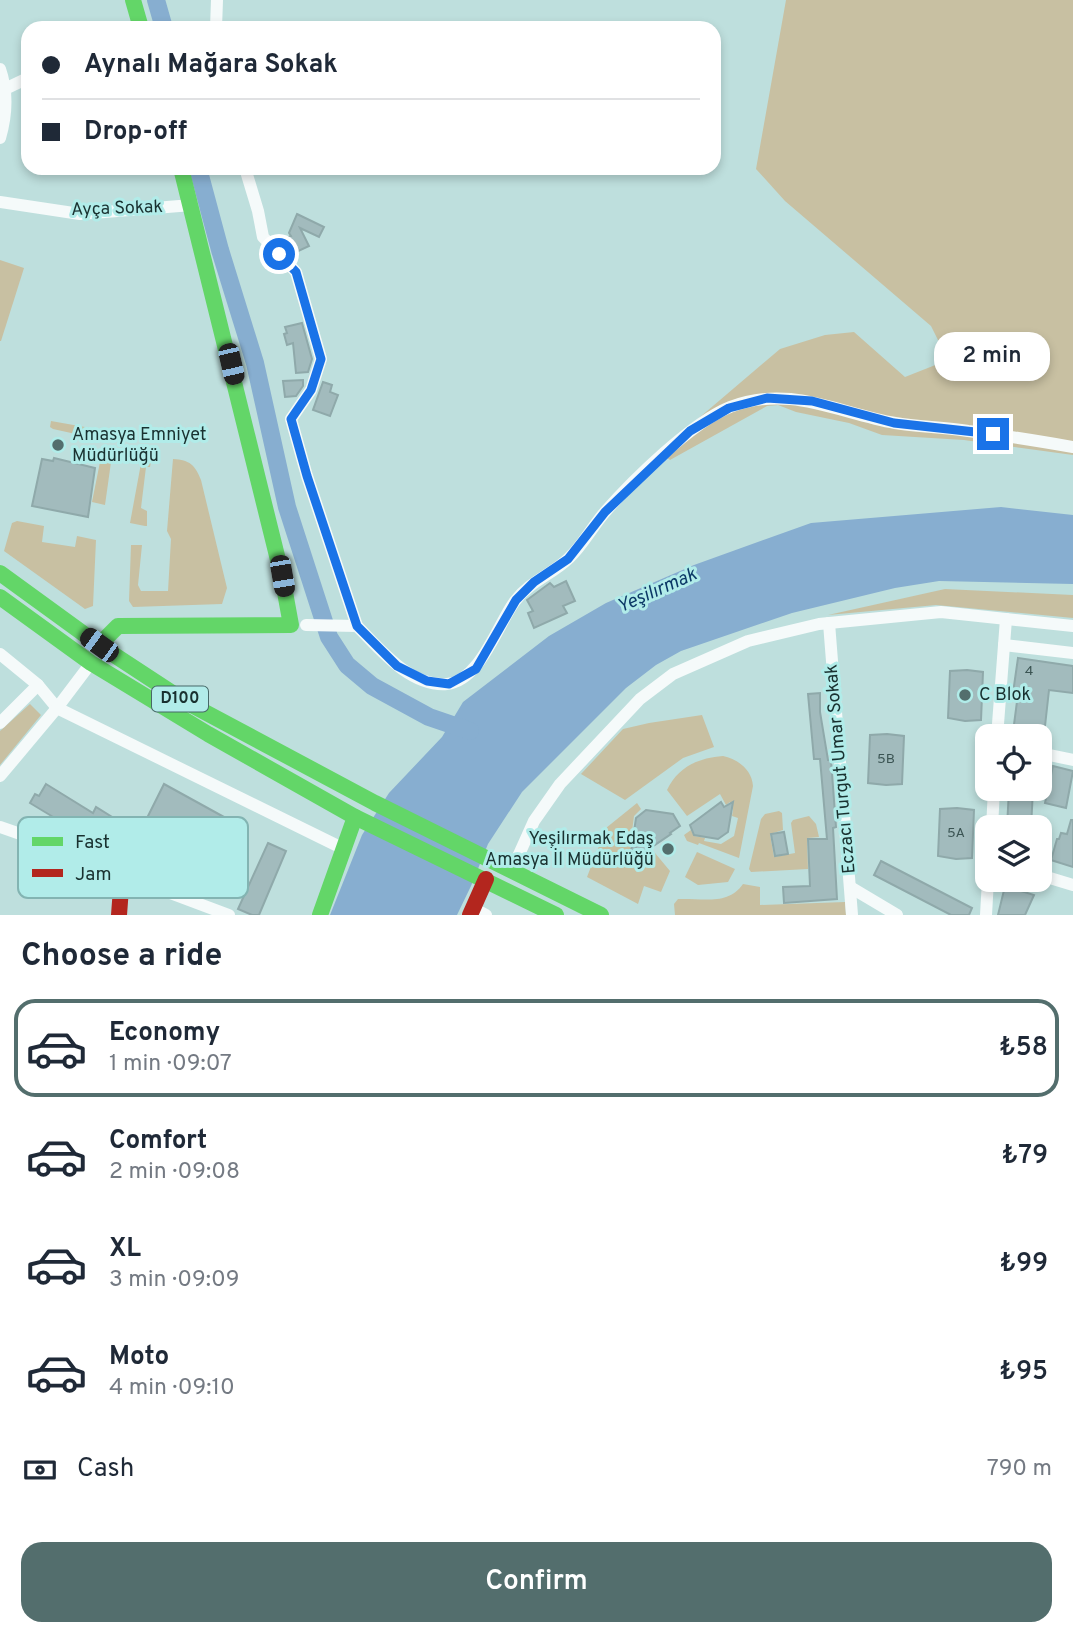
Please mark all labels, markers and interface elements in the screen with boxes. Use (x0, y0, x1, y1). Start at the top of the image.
text: Aynalı Mağara Sokak (84, 49, 338, 82)
text: Drop-off (84, 116, 187, 149)
street label: Ayça Sokak (71, 196, 163, 222)
route start (263, 238, 295, 270)
callout: 2 min (935, 332, 1051, 382)
car (217, 341, 246, 387)
text: 2 min (962, 342, 1022, 371)
route end (977, 418, 1009, 450)
place label: Amasya Emniyet Müdürlüğü (72, 424, 207, 468)
marker: Amasya Emniyet Müdürlüğü (50, 437, 66, 453)
car (269, 553, 296, 599)
water label: Yeşilırmak (613, 563, 701, 619)
car (76, 624, 123, 666)
street label: Eczacı Turgut Umar Sokak (820, 663, 862, 875)
house number: 4 (1025, 663, 1033, 680)
place label: C Blok (979, 684, 1031, 707)
road number: D100 (152, 686, 208, 712)
marker: C Blok (957, 687, 973, 703)
map controls (975, 724, 1052, 892)
button: locate (975, 724, 1052, 801)
house number: 5B (877, 751, 895, 768)
button: layers (975, 815, 1052, 892)
legend (18, 817, 248, 898)
house number: 5A (947, 825, 965, 842)
place label: Yeşilırmak Edaş Amasya İl Müdürlüğü (485, 828, 654, 872)
text: Fast (75, 831, 110, 855)
marker: Yeşilırmak Edaş Amasya İl Müdürlüğü (660, 841, 676, 857)
text: Jam (75, 863, 112, 887)
text: Choose a ride (21, 937, 222, 977)
icon: car (25, 1017, 88, 1080)
text: Economy (109, 1017, 220, 1050)
text: ₺58 (999, 1032, 1048, 1065)
text: 1 min · 09:07 (109, 1050, 232, 1079)
icon: car (25, 1125, 88, 1188)
text: Comfort (109, 1125, 207, 1158)
text: ₺79 (1001, 1140, 1048, 1173)
text: 2 min · 09:08 (109, 1158, 240, 1187)
icon: car (25, 1233, 88, 1296)
text: XL (109, 1233, 141, 1266)
text: ₺99 (999, 1248, 1048, 1281)
text: 3 min · 09:09 (109, 1266, 240, 1295)
icon: car (25, 1341, 88, 1404)
text: Moto (109, 1341, 169, 1374)
text: ₺95 (999, 1356, 1048, 1389)
text: 4 min · 09:10 (109, 1374, 235, 1403)
icon: cash (21, 1451, 59, 1489)
text: Cash (77, 1453, 134, 1486)
text: 790 m (987, 1455, 1052, 1484)
button: Confirm (21, 1542, 1052, 1622)

